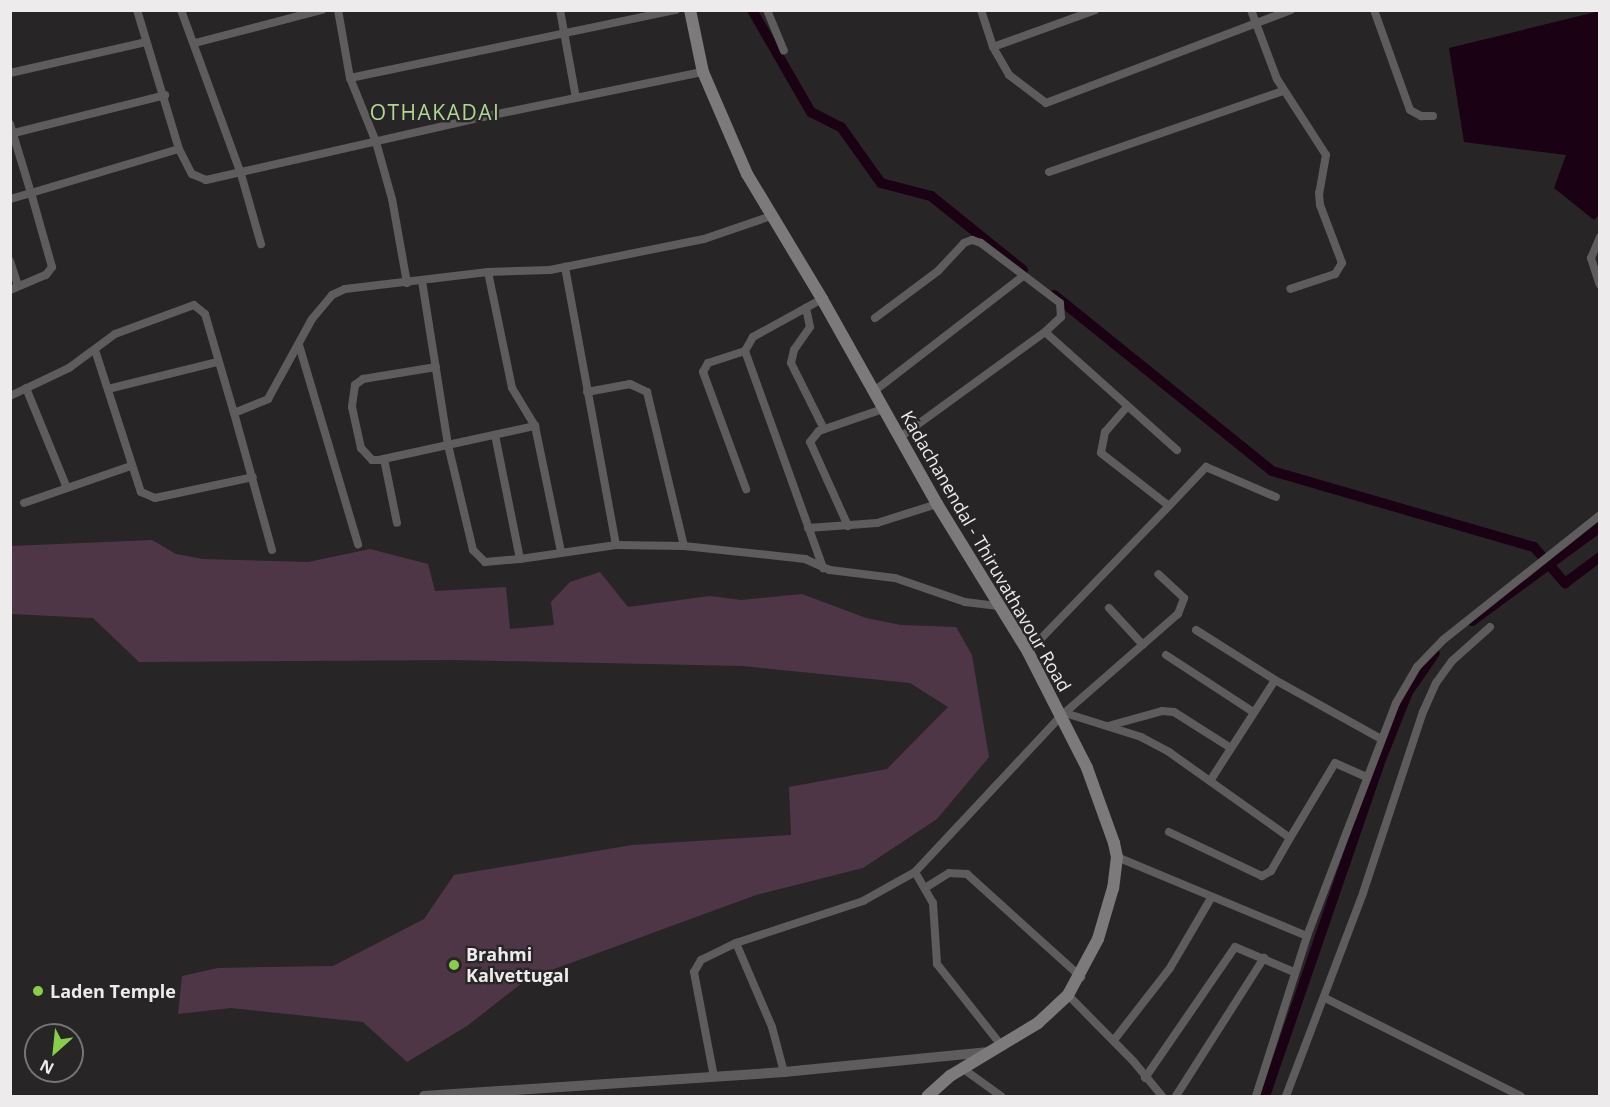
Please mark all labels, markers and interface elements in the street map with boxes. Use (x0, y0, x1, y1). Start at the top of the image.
district label: OTHAKADAI (370, 99, 500, 125)
street label: Kadachanendal - Thiruvathavour Road (896, 407, 1076, 695)
place label: Brahmi Kalvettugal (466, 944, 569, 986)
marker: Brahmi Kalvettugal (447, 958, 461, 972)
place label: Laden Temple (50, 980, 176, 1002)
marker: Laden Temple (31, 984, 45, 998)
north arrow (24, 1023, 84, 1083)
text: N (36, 1055, 58, 1080)

